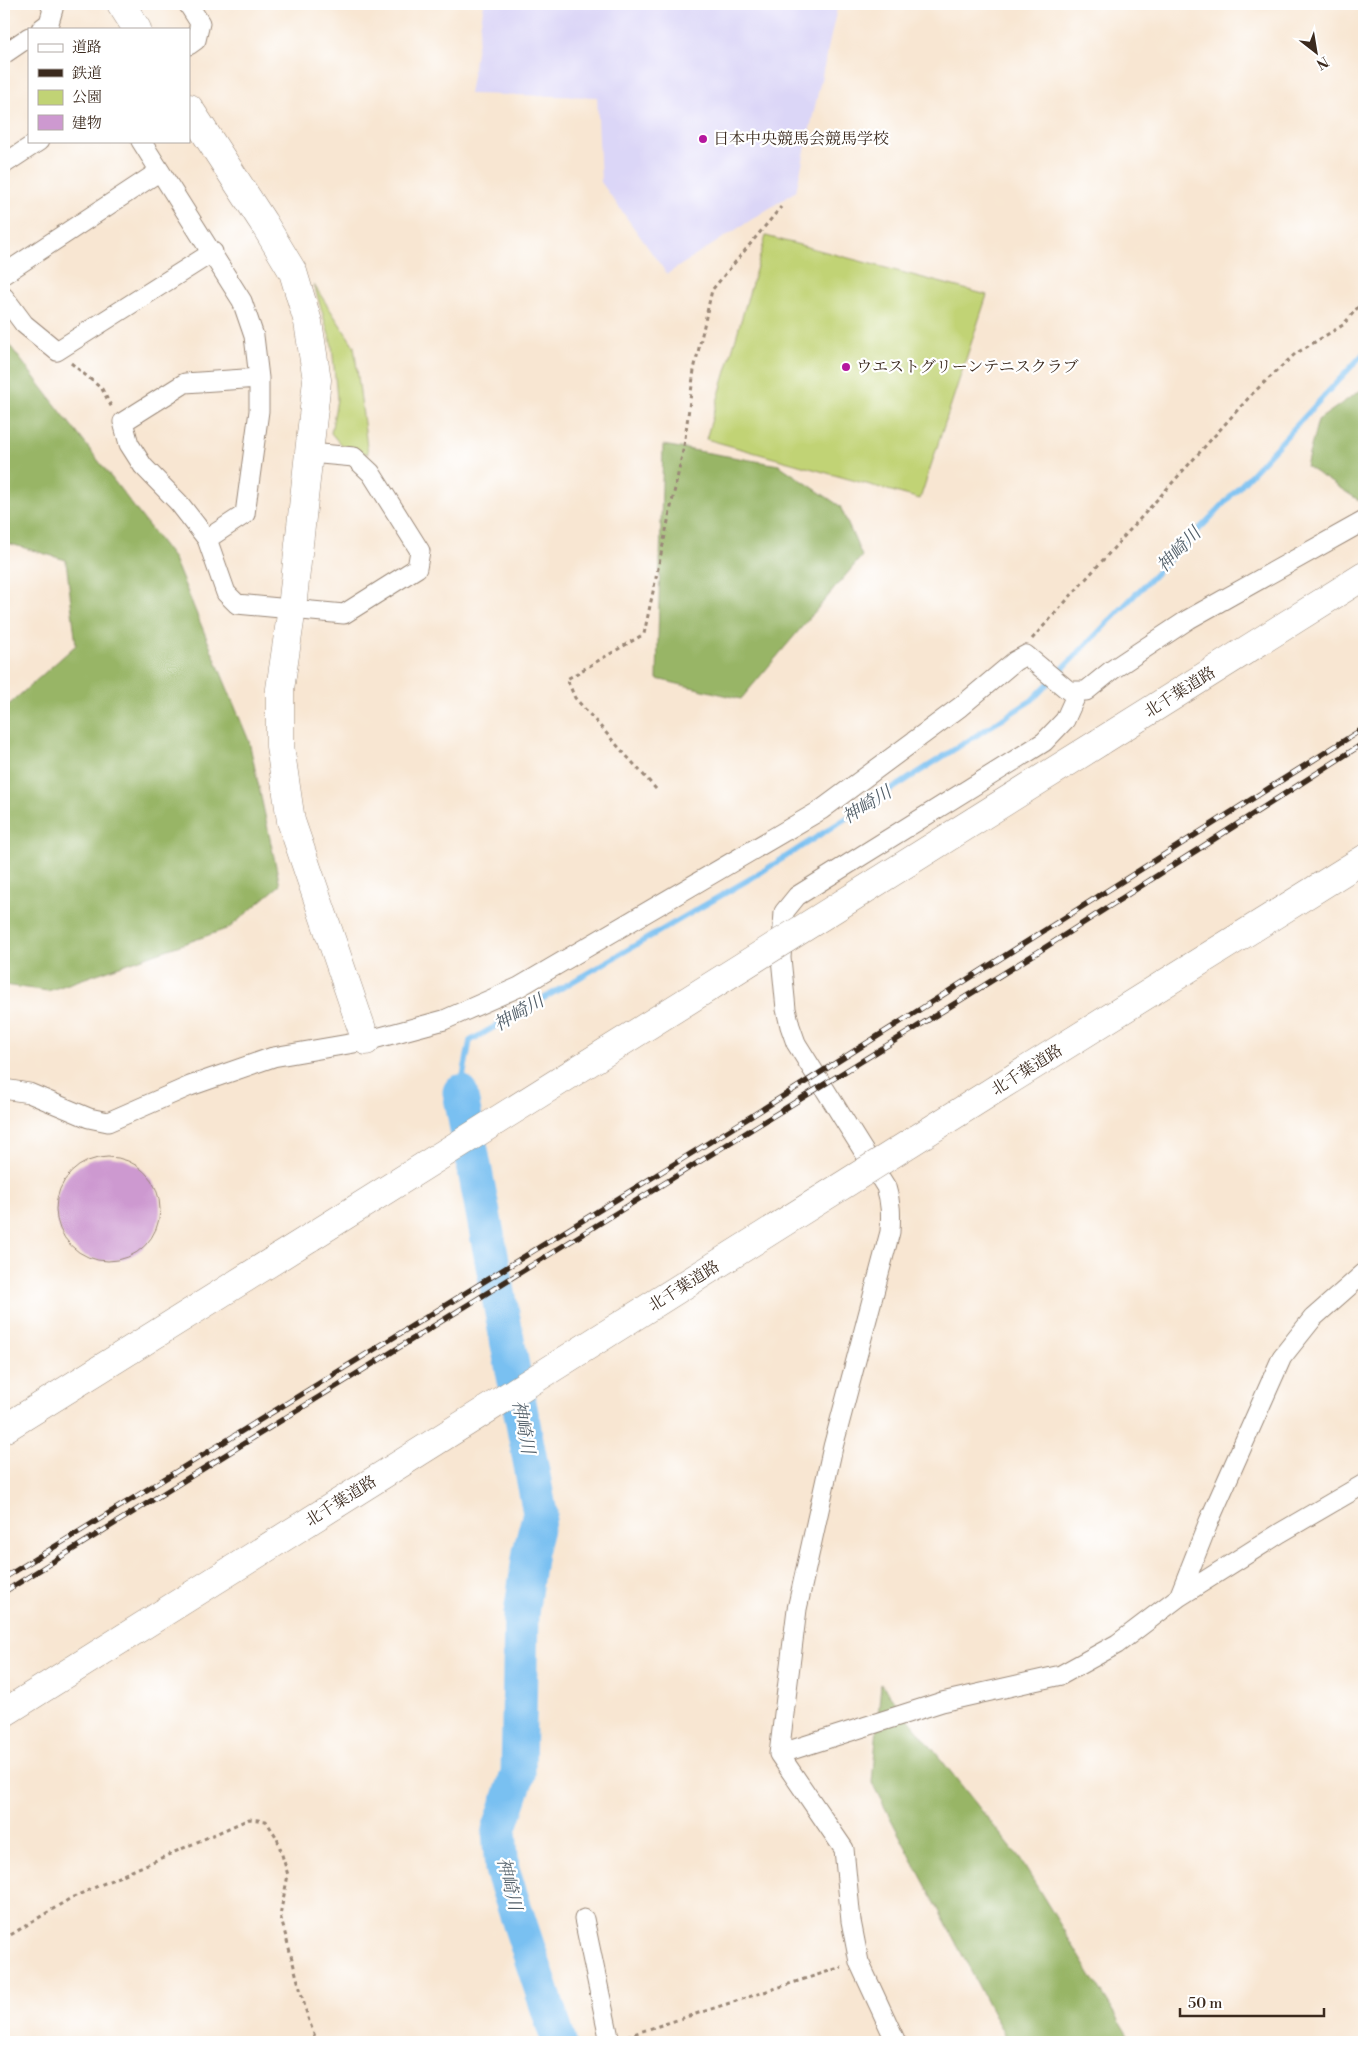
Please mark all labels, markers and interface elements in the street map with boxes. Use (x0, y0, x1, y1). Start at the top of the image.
legend (28, 28, 190, 142)
north arrow (1290, 28, 1340, 78)
text: 道路 (72, 38, 102, 57)
text: N (1313, 52, 1332, 73)
text: 鉄道 (72, 64, 102, 83)
text: 公園 (72, 88, 102, 107)
text: 建物 (72, 114, 102, 133)
place label: 日本中央競馬会競馬学校 (713, 129, 889, 149)
marker: 日本中央競馬会競馬学校 (697, 133, 709, 145)
place label: ウエストグリーンテニスクラブ (856, 357, 1079, 377)
marker: ウエストグリーンテニスクラブ (840, 361, 852, 373)
water label: 神崎川 (1152, 521, 1207, 577)
street label: 北千葉道路 (1141, 662, 1219, 722)
water label: 神崎川 (838, 780, 898, 829)
water label: 神崎川 (490, 989, 550, 1036)
street label: 北千葉道路 (988, 1040, 1066, 1100)
street label: 北千葉道路 (645, 1256, 723, 1316)
water label: 神崎川 (507, 1398, 540, 1458)
street label: 北千葉道路 (302, 1471, 380, 1531)
water label: 神崎川 (491, 1855, 527, 1915)
scale bar (1180, 1986, 1324, 2018)
text: 50 m (1188, 1994, 1222, 2013)

